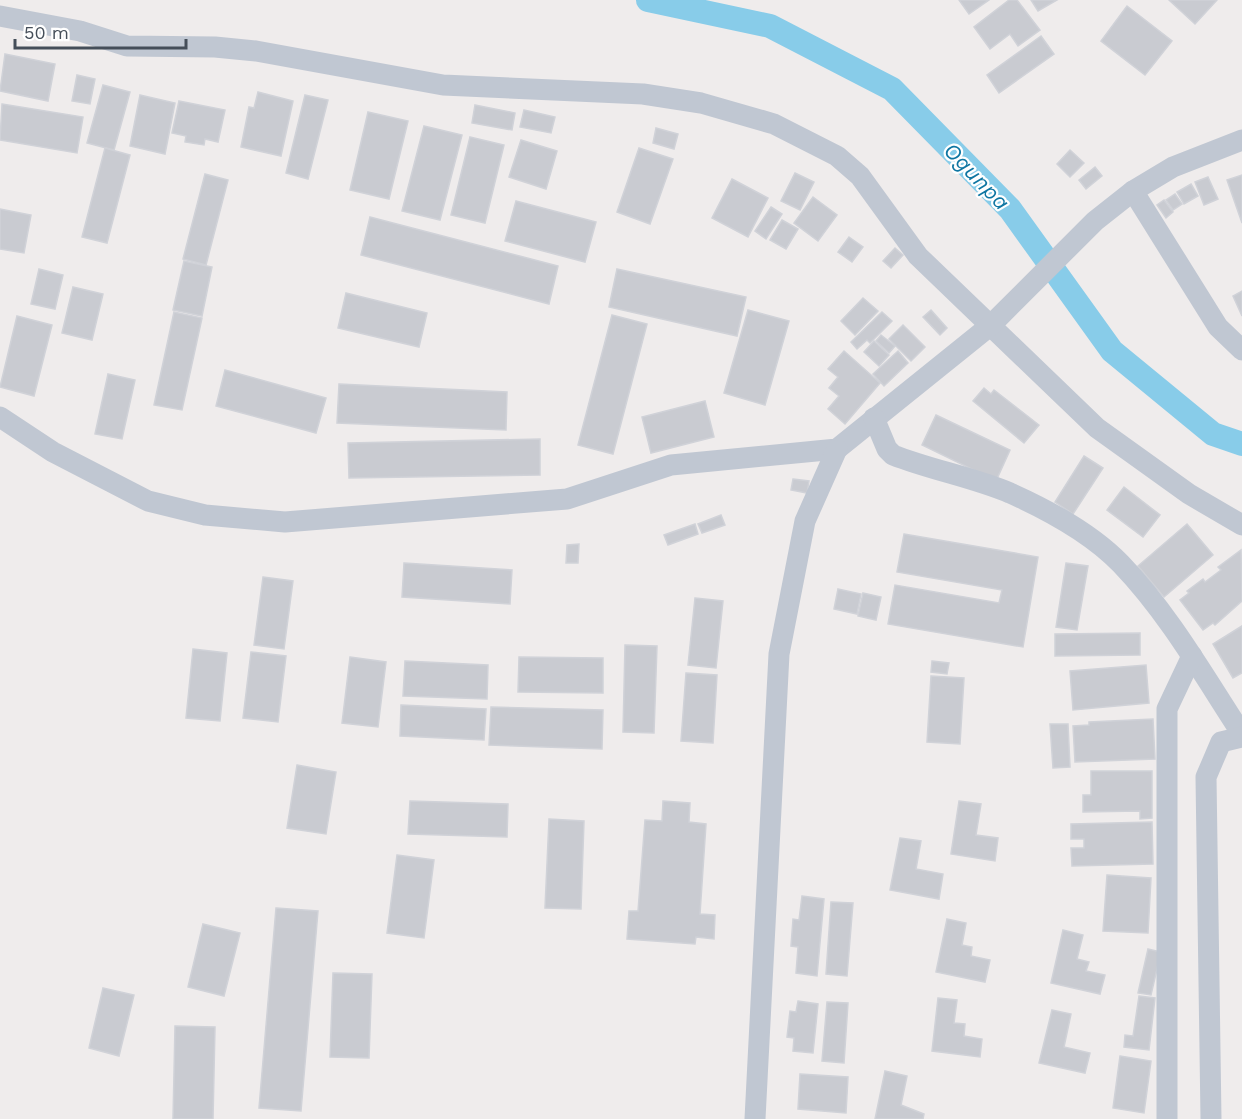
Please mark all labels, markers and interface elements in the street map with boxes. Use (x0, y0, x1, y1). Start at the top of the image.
scale bar (15, 12, 186, 50)
text: 50 m (24, 22, 69, 43)
water label: Ogunpa (939, 138, 1015, 215)

